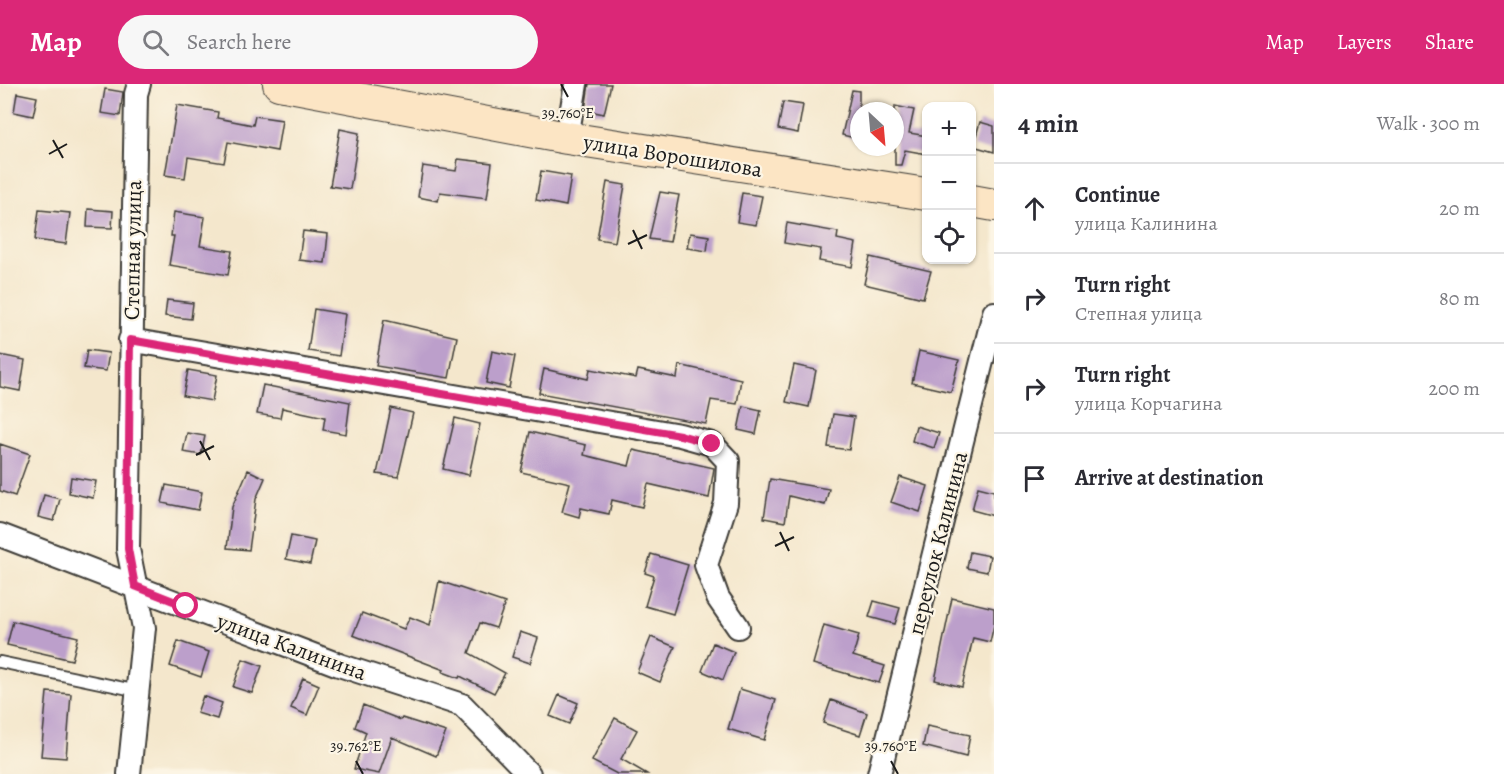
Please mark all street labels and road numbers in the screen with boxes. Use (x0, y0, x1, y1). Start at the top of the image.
street label: улица Ворошилова (580, 127, 765, 185)
street label: Степная улица (117, 179, 149, 320)
street label: переулок Калинина (901, 447, 976, 638)
street label: улица Калинина (212, 606, 371, 688)

